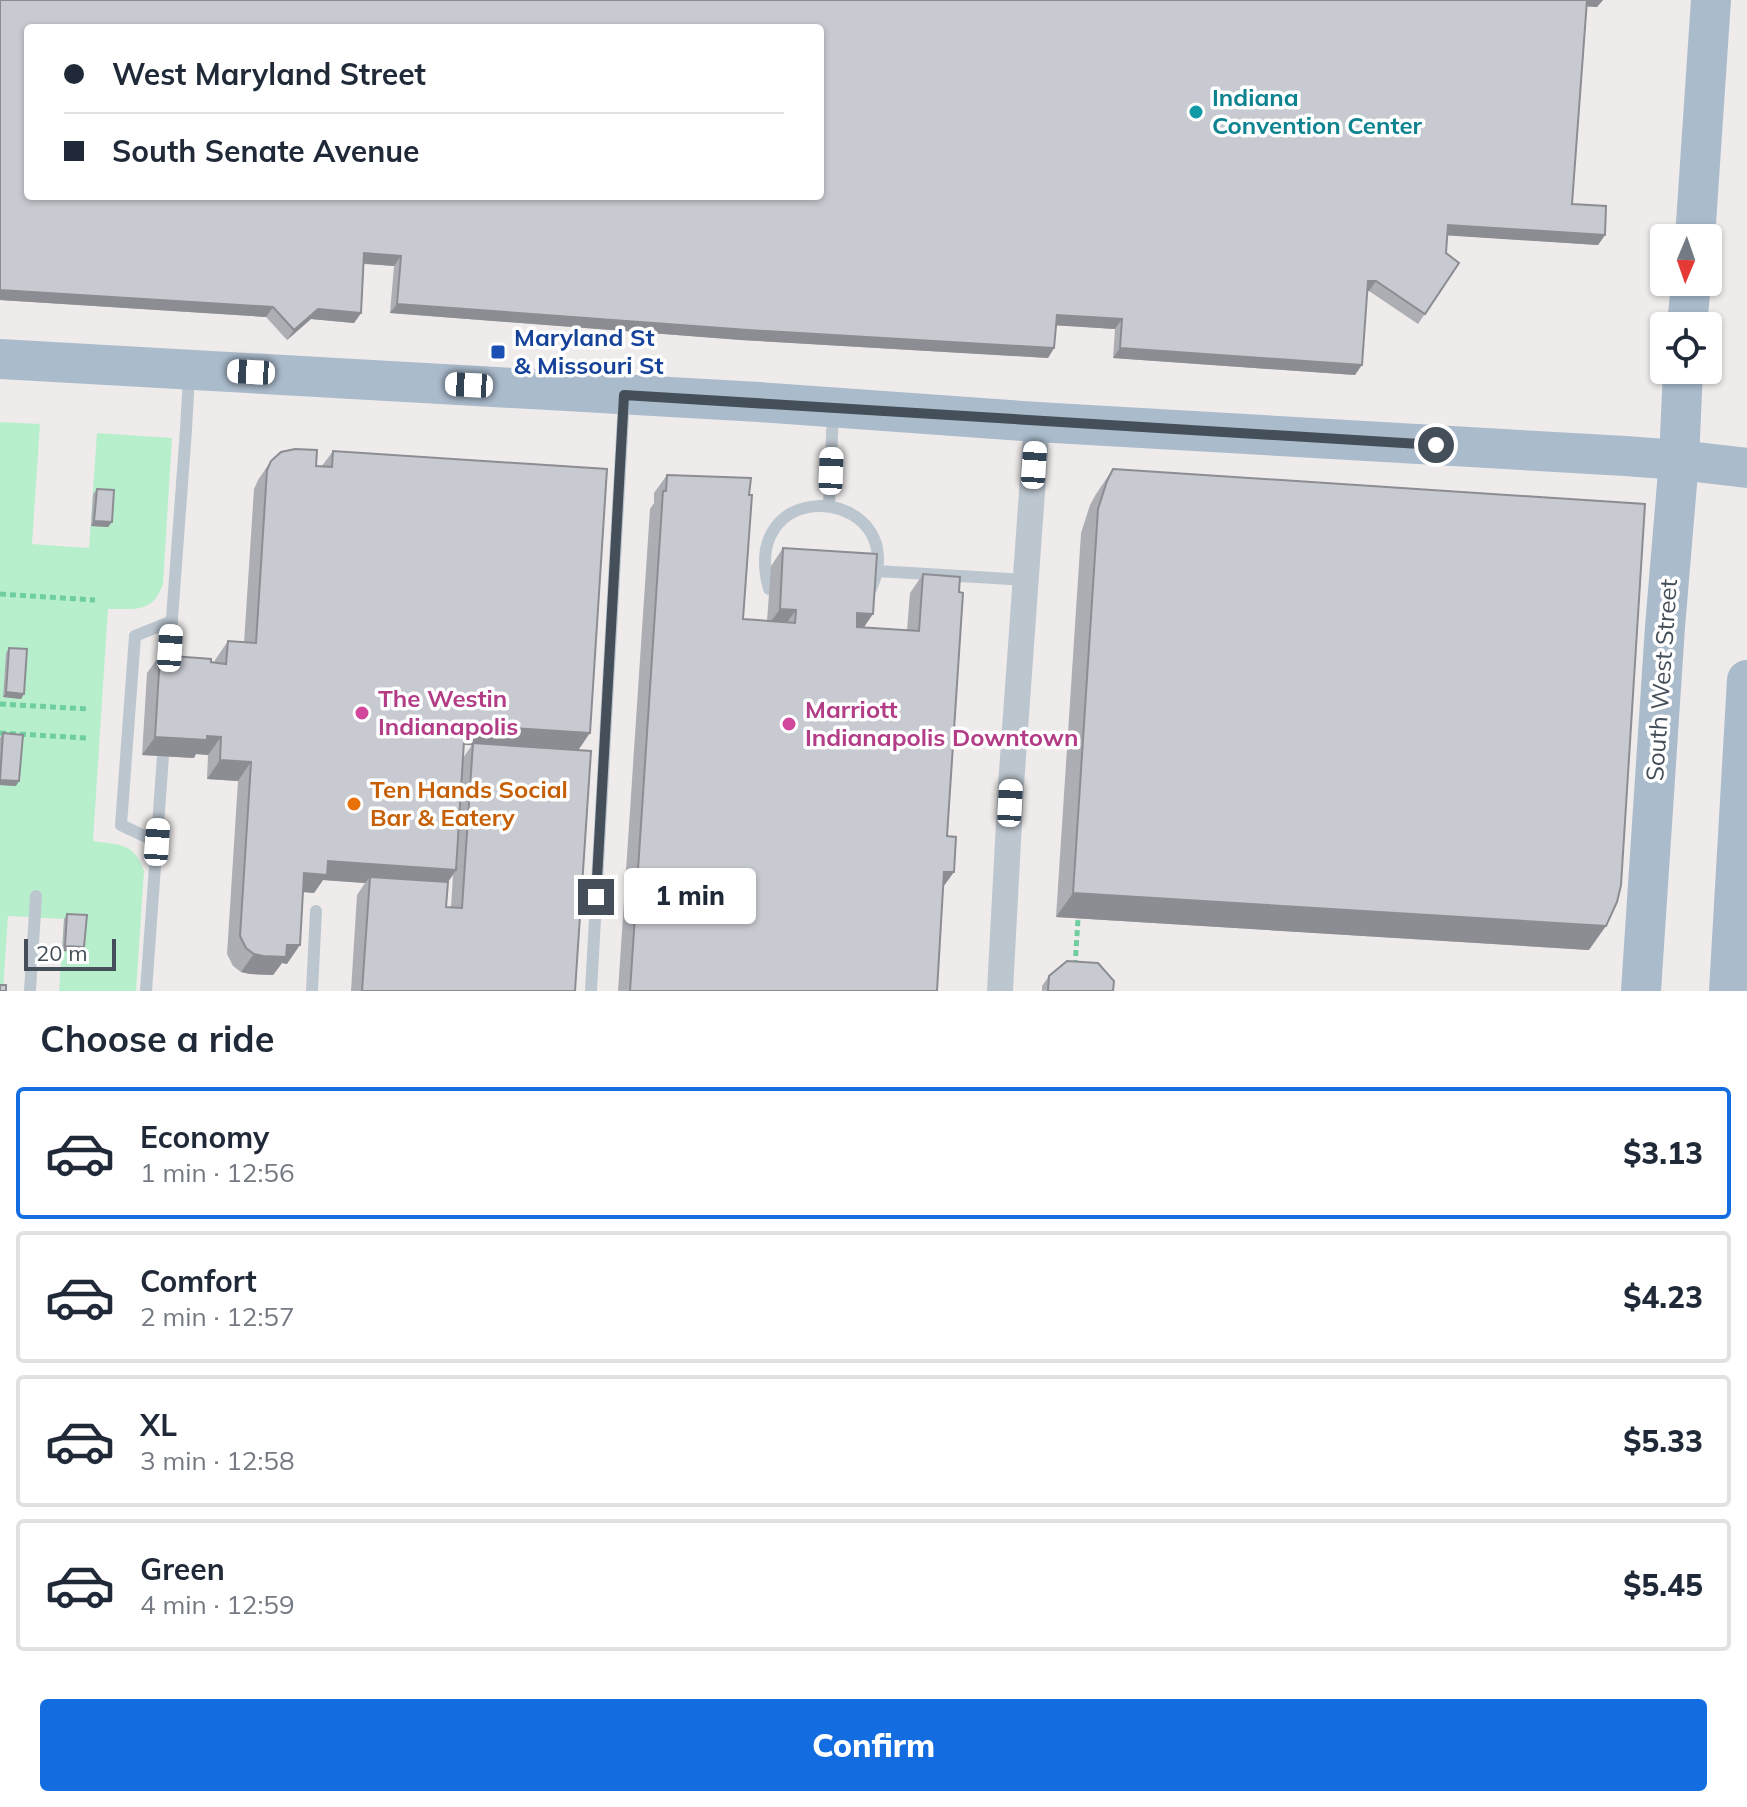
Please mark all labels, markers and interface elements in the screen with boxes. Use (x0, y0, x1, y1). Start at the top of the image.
text: West Maryland Street (112, 55, 426, 93)
place label: Indiana Convention Center (1212, 82, 1423, 140)
marker: Indiana Convention Center (1187, 103, 1205, 121)
text: South Senate Avenue (112, 132, 420, 170)
north arrow (1650, 224, 1722, 296)
map controls (1650, 224, 1722, 384)
button: locate (1650, 312, 1722, 384)
place label: Maryland St & Missouri St (514, 322, 664, 380)
marker: Maryland St & Missouri St (489, 343, 507, 361)
car (226, 359, 276, 385)
car (444, 372, 494, 398)
route start (1418, 427, 1454, 463)
car (1020, 440, 1048, 490)
car (818, 447, 844, 495)
street label: South West Street (1639, 578, 1683, 782)
car (156, 623, 184, 673)
place label: The Westin Indianapolis (378, 683, 518, 741)
place label: Marriott Indianapolis Downtown (805, 694, 1078, 752)
marker: The Westin Indianapolis (353, 704, 371, 722)
marker: Marriott Indianapolis Downtown (780, 715, 798, 733)
place label: Ten Hands Social Bar & Eatery (370, 774, 568, 832)
car (997, 778, 1023, 828)
marker: Ten Hands Social Bar & Eatery (345, 795, 363, 813)
car (143, 817, 171, 867)
callout: 1 min (624, 869, 756, 925)
route end (578, 879, 614, 915)
text: 1 min (655, 879, 725, 912)
scale bar (24, 935, 116, 971)
text: 20 m (36, 939, 87, 967)
text: Choose a ride (40, 1016, 274, 1061)
icon: car (44, 1117, 116, 1189)
text: Economy (140, 1118, 269, 1156)
text: $3.13 (1623, 1134, 1703, 1172)
text: 1 min · 12:56 (140, 1156, 295, 1189)
icon: car (44, 1261, 116, 1333)
text: Comfort (140, 1262, 257, 1300)
text: $4.23 (1623, 1278, 1703, 1316)
text: 2 min · 12:57 (140, 1300, 295, 1333)
icon: car (44, 1405, 116, 1477)
text: XL (140, 1406, 177, 1444)
text: $5.33 (1623, 1422, 1703, 1460)
text: 3 min · 12:58 (140, 1444, 295, 1477)
icon: car (44, 1549, 116, 1621)
text: Green (140, 1550, 225, 1588)
text: $5.45 (1623, 1566, 1703, 1604)
text: 4 min · 12:59 (140, 1588, 295, 1621)
button: Confirm (40, 1699, 1707, 1791)

